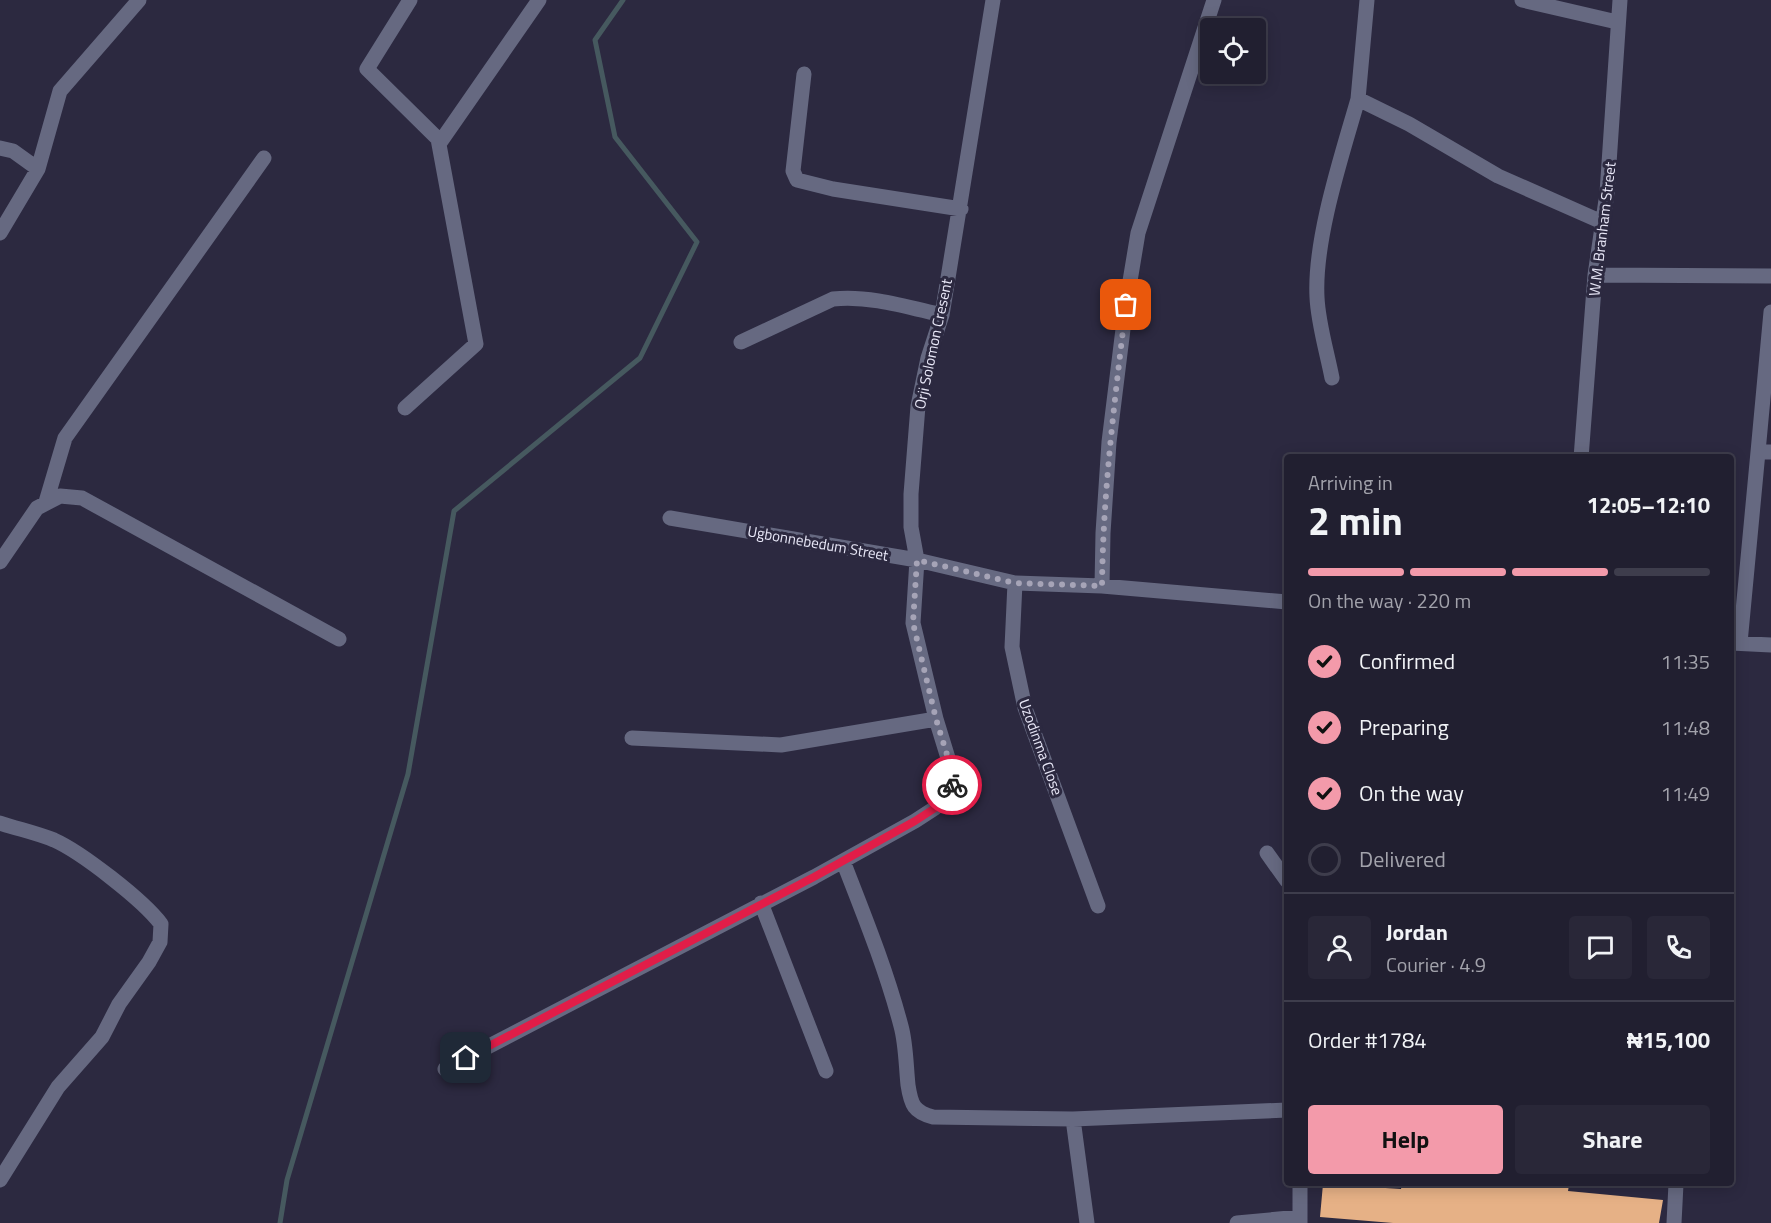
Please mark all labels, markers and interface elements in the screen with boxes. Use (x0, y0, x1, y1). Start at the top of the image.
map controls (1200, 18, 1266, 84)
button: locate (1200, 18, 1266, 84)
street label: W.M. Branham Street (1582, 160, 1622, 298)
street label: Orji Solomon Cresent (908, 276, 958, 411)
pin (1100, 279, 1151, 330)
icon: bag (1109, 288, 1142, 321)
text: Arriving in (1308, 467, 1393, 498)
text: 12:05–12:10 (1587, 488, 1710, 522)
text: 2 min (1308, 491, 1403, 550)
street label: Ugbonnebedum Street (746, 519, 891, 567)
text: On the way · 220 m (1308, 585, 1471, 616)
text: Confirmed (1359, 644, 1455, 678)
icon: check (1308, 645, 1341, 678)
text: 11:35 (1661, 646, 1710, 677)
street label: Uzodinma Close (1013, 696, 1069, 798)
text: Preparing (1359, 710, 1449, 744)
icon: check (1308, 711, 1341, 744)
text: 11:48 (1661, 712, 1710, 743)
courier (922, 755, 982, 815)
icon: bike (936, 769, 969, 802)
text: On the way (1359, 776, 1464, 810)
icon: check (1308, 777, 1341, 810)
text: 11:49 (1661, 778, 1710, 809)
text: Delivered (1359, 842, 1446, 876)
text: Jordan (1386, 915, 1448, 949)
button: person (1308, 916, 1371, 979)
button: chat (1569, 916, 1632, 979)
button: phone (1647, 916, 1710, 979)
text: Courier · 4.9 (1386, 949, 1486, 980)
text: Order #1784 (1308, 1023, 1427, 1057)
text: ₦15,100 (1627, 1023, 1710, 1057)
pin (440, 1032, 491, 1083)
icon: home (449, 1041, 482, 1074)
button: Help (1308, 1105, 1503, 1174)
button: Share (1515, 1105, 1710, 1174)

